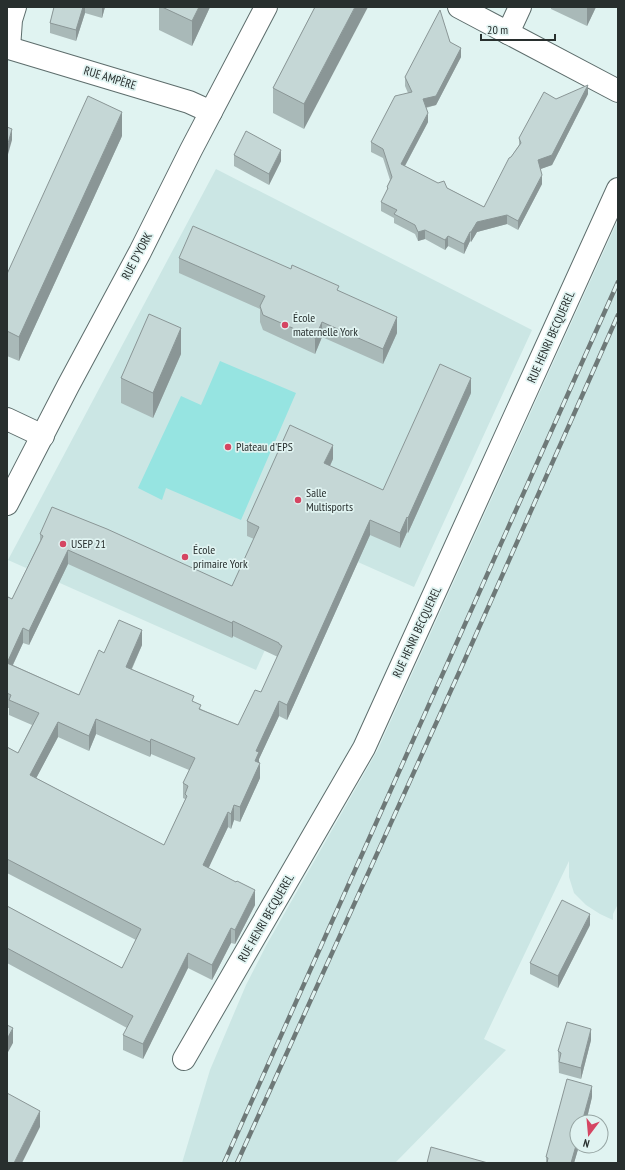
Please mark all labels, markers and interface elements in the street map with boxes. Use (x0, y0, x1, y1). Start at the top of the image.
scale bar (481, 16, 555, 42)
text: 20 m (487, 22, 508, 37)
street label: RUE AMPÈRE (82, 62, 138, 93)
street label: RUE D'YORK (118, 229, 155, 282)
street label: RUE HENRI BECQUEREL (524, 289, 577, 385)
place label: École maternelle York (293, 310, 358, 339)
marker: École maternelle York (280, 320, 290, 330)
place label: Plateau d'EPS (236, 439, 293, 454)
marker: Plateau d'EPS (223, 442, 233, 452)
place label: Salle Multisports (306, 485, 353, 514)
marker: Salle Multisports (293, 495, 303, 505)
place label: USEP 21 (71, 536, 106, 551)
marker: USEP 21 (58, 539, 68, 549)
place label: École primaire York (193, 542, 248, 571)
marker: École primaire York (180, 552, 190, 562)
street label: RUE HENRI BECQUEREL (389, 584, 444, 680)
street label: RUE HENRI BECQUEREL (234, 871, 297, 964)
north arrow (569, 1114, 609, 1154)
text: N (581, 1136, 591, 1151)

